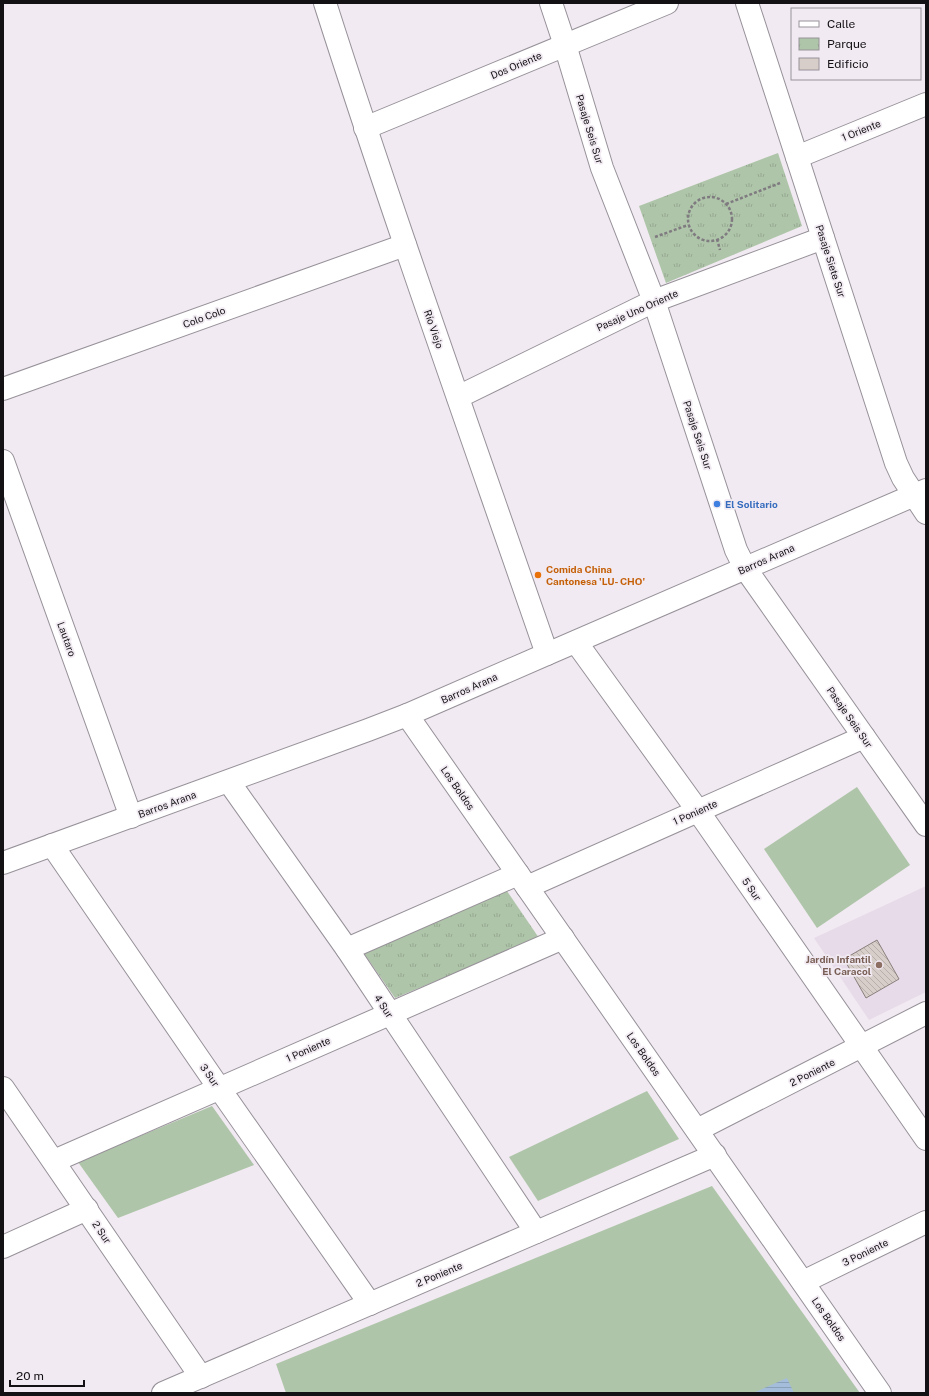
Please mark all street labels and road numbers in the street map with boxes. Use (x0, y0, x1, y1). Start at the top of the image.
street label: Dos Oriente (489, 49, 544, 81)
street label: Pasaje Seis Sur (574, 93, 606, 165)
street label: 1 Oriente (840, 117, 882, 143)
street label: Pasaje Siete Sur (814, 223, 848, 299)
street label: Pasaje Uno Oriente (594, 286, 680, 333)
street label: Colo Colo (181, 304, 227, 330)
street label: Río Viejo (422, 308, 446, 350)
street label: Pasaje Seis Sur (681, 399, 715, 471)
street label: Barros Arana (736, 541, 796, 577)
street label: Lautaro (55, 620, 79, 658)
street label: Barros Arana (439, 670, 499, 706)
street label: Pasaje Seis Sur (824, 684, 876, 750)
street label: Los Boldos (439, 764, 477, 812)
street label: Barros Arana (136, 788, 198, 820)
street label: 1 Poniente (671, 797, 719, 827)
street label: 5 Sur (740, 875, 764, 903)
street label: 4 Sur (372, 992, 396, 1020)
street label: Los Boldos (625, 1030, 663, 1078)
street label: 1 Poniente (284, 1034, 332, 1064)
street label: 2 Poniente (787, 1055, 837, 1089)
street label: 3 Sur (198, 1061, 222, 1089)
street label: 2 Sur (90, 1218, 114, 1246)
street label: 3 Poniente (840, 1236, 890, 1268)
street label: 2 Poniente (414, 1259, 464, 1289)
street label: Los Boldos (810, 1295, 848, 1343)

